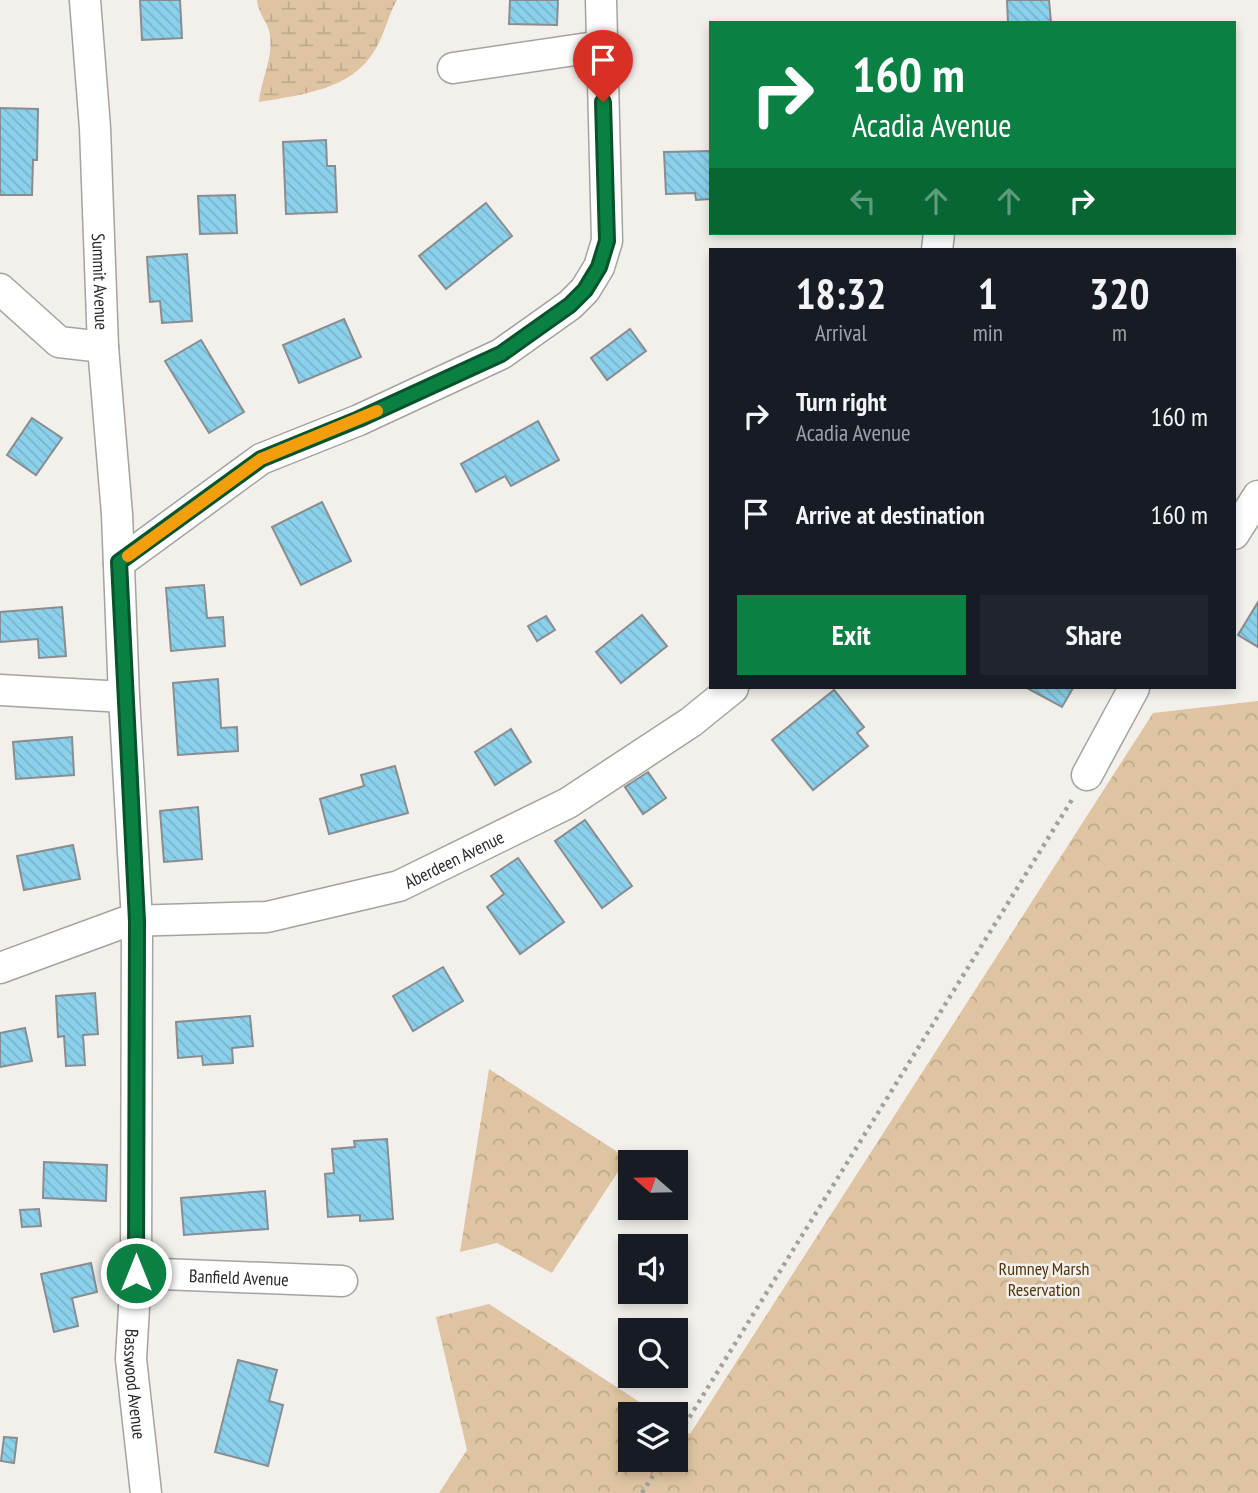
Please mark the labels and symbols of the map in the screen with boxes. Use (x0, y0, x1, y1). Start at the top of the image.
pin (573, 30, 633, 102)
street label: Summit Avenue (87, 233, 114, 330)
street label: Aberdeen Avenue (400, 825, 507, 893)
north arrow (618, 1150, 688, 1220)
position arrow (99, 1236, 173, 1310)
park label: Rumney Marsh Reservation (999, 1257, 1089, 1301)
street label: Banfield Avenue (189, 1264, 289, 1290)
street label: Basswood Avenue (119, 1328, 151, 1440)

